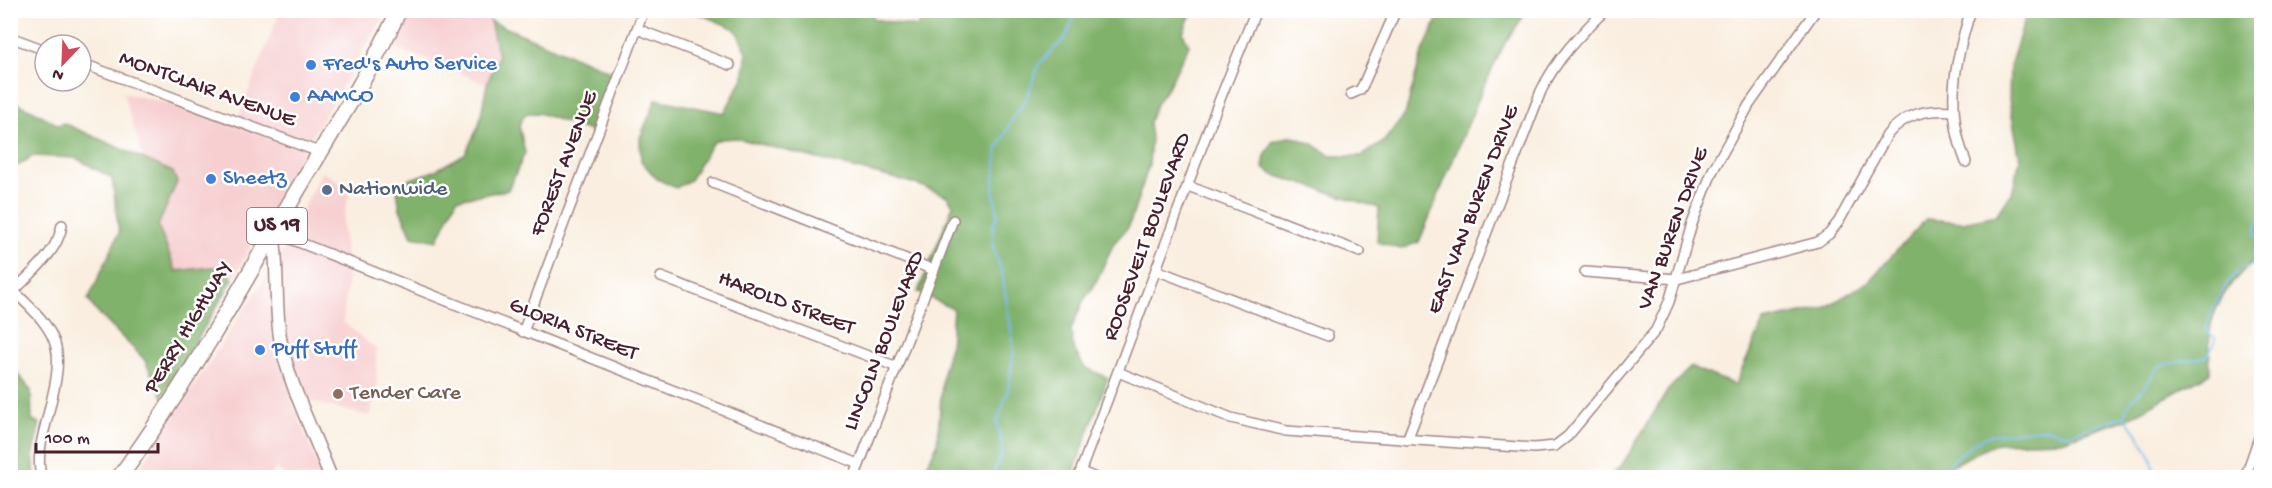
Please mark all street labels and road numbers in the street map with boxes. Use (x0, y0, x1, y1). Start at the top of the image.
street label: MONTCLAIR AVENUE (115, 46, 300, 134)
street label: FOREST AVENUE (525, 87, 605, 241)
street label: EAST VAN BUREN DRIVE (1422, 101, 1526, 318)
street label: ROOSEVELT BOULEVARD (1098, 129, 1198, 345)
street label: VAN BUREN DRIVE (1632, 143, 1716, 315)
road number: US 19 (247, 208, 307, 244)
street label: LINCOLN BOULEVARD (839, 247, 932, 435)
street label: PERRY HIGHWAY (139, 257, 239, 400)
street label: HAROLD STREET (714, 266, 859, 342)
street label: GLORIA STREET (505, 292, 642, 368)

